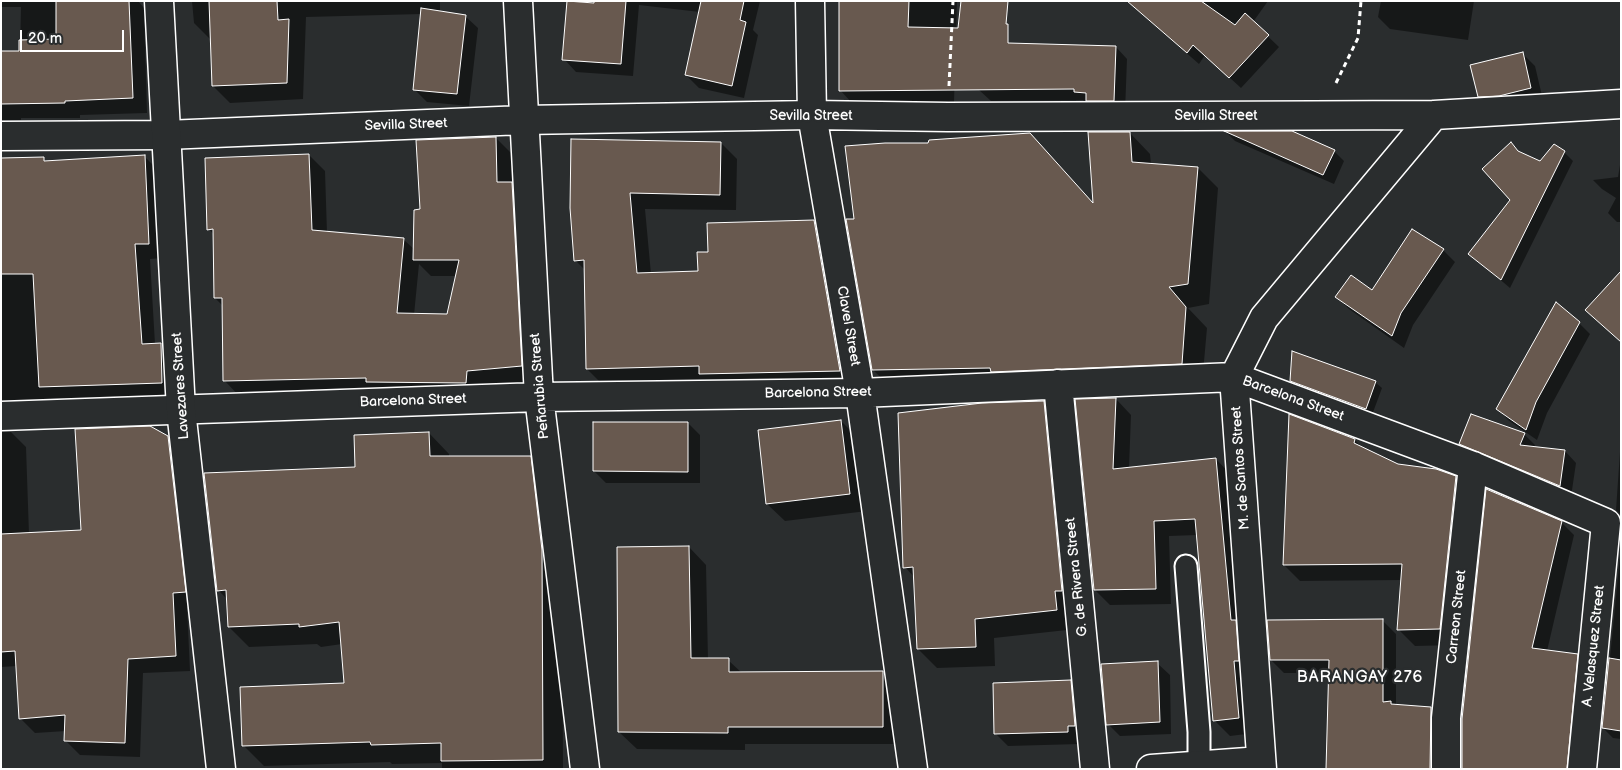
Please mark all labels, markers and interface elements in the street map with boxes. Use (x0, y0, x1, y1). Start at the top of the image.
scale bar (22, 20, 126, 52)
text: 20 m (28, 29, 62, 48)
street label: Sevilla Street (770, 108, 852, 124)
street label: Sevilla Street (1175, 108, 1257, 124)
street label: Sevilla Street (364, 115, 448, 135)
street label: Clavel Street (833, 285, 863, 367)
street label: Lavezares Street (169, 332, 193, 440)
street label: Peñarubia Street (527, 332, 553, 440)
street label: Barcelona Street (1240, 373, 1346, 425)
street label: Barcelona Street (764, 384, 872, 402)
street label: Barcelona Street (359, 391, 467, 411)
street label: M. de Santos Street (1228, 406, 1254, 530)
street label: G. de Rivera Street (1062, 517, 1092, 637)
street label: Carreon Street (1444, 569, 1470, 665)
street label: A. Velasquez Street (1579, 584, 1609, 708)
district label: BARANGAY 276 (1295, 668, 1425, 688)

